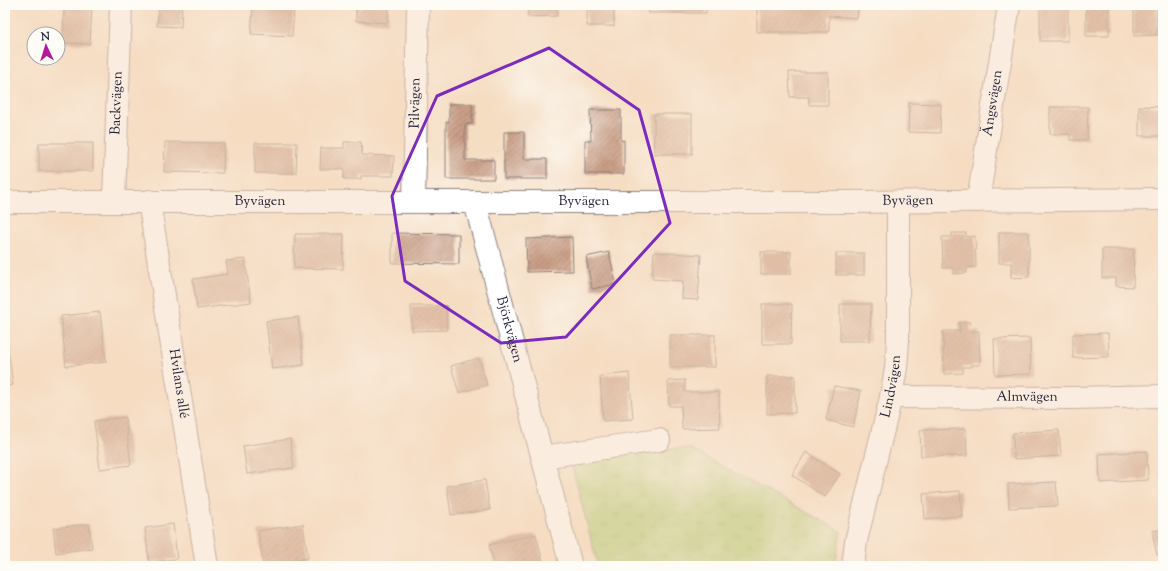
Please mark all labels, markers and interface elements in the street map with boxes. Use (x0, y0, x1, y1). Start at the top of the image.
north arrow (26, 26, 66, 66)
text: N (39, 29, 51, 45)
street label: Ängsvägen (977, 69, 1009, 138)
street label: Backvägen (106, 71, 129, 135)
street label: Pilvägen (405, 78, 427, 129)
street label: Byvägen (882, 191, 934, 212)
street label: Byvägen (235, 192, 285, 212)
street label: Byvägen (559, 192, 609, 212)
street label: Björkvägen (490, 294, 527, 365)
street label: Hvilans allé (163, 347, 193, 420)
street label: Lindvägen (876, 354, 907, 420)
street label: Almvägen (996, 388, 1058, 408)

